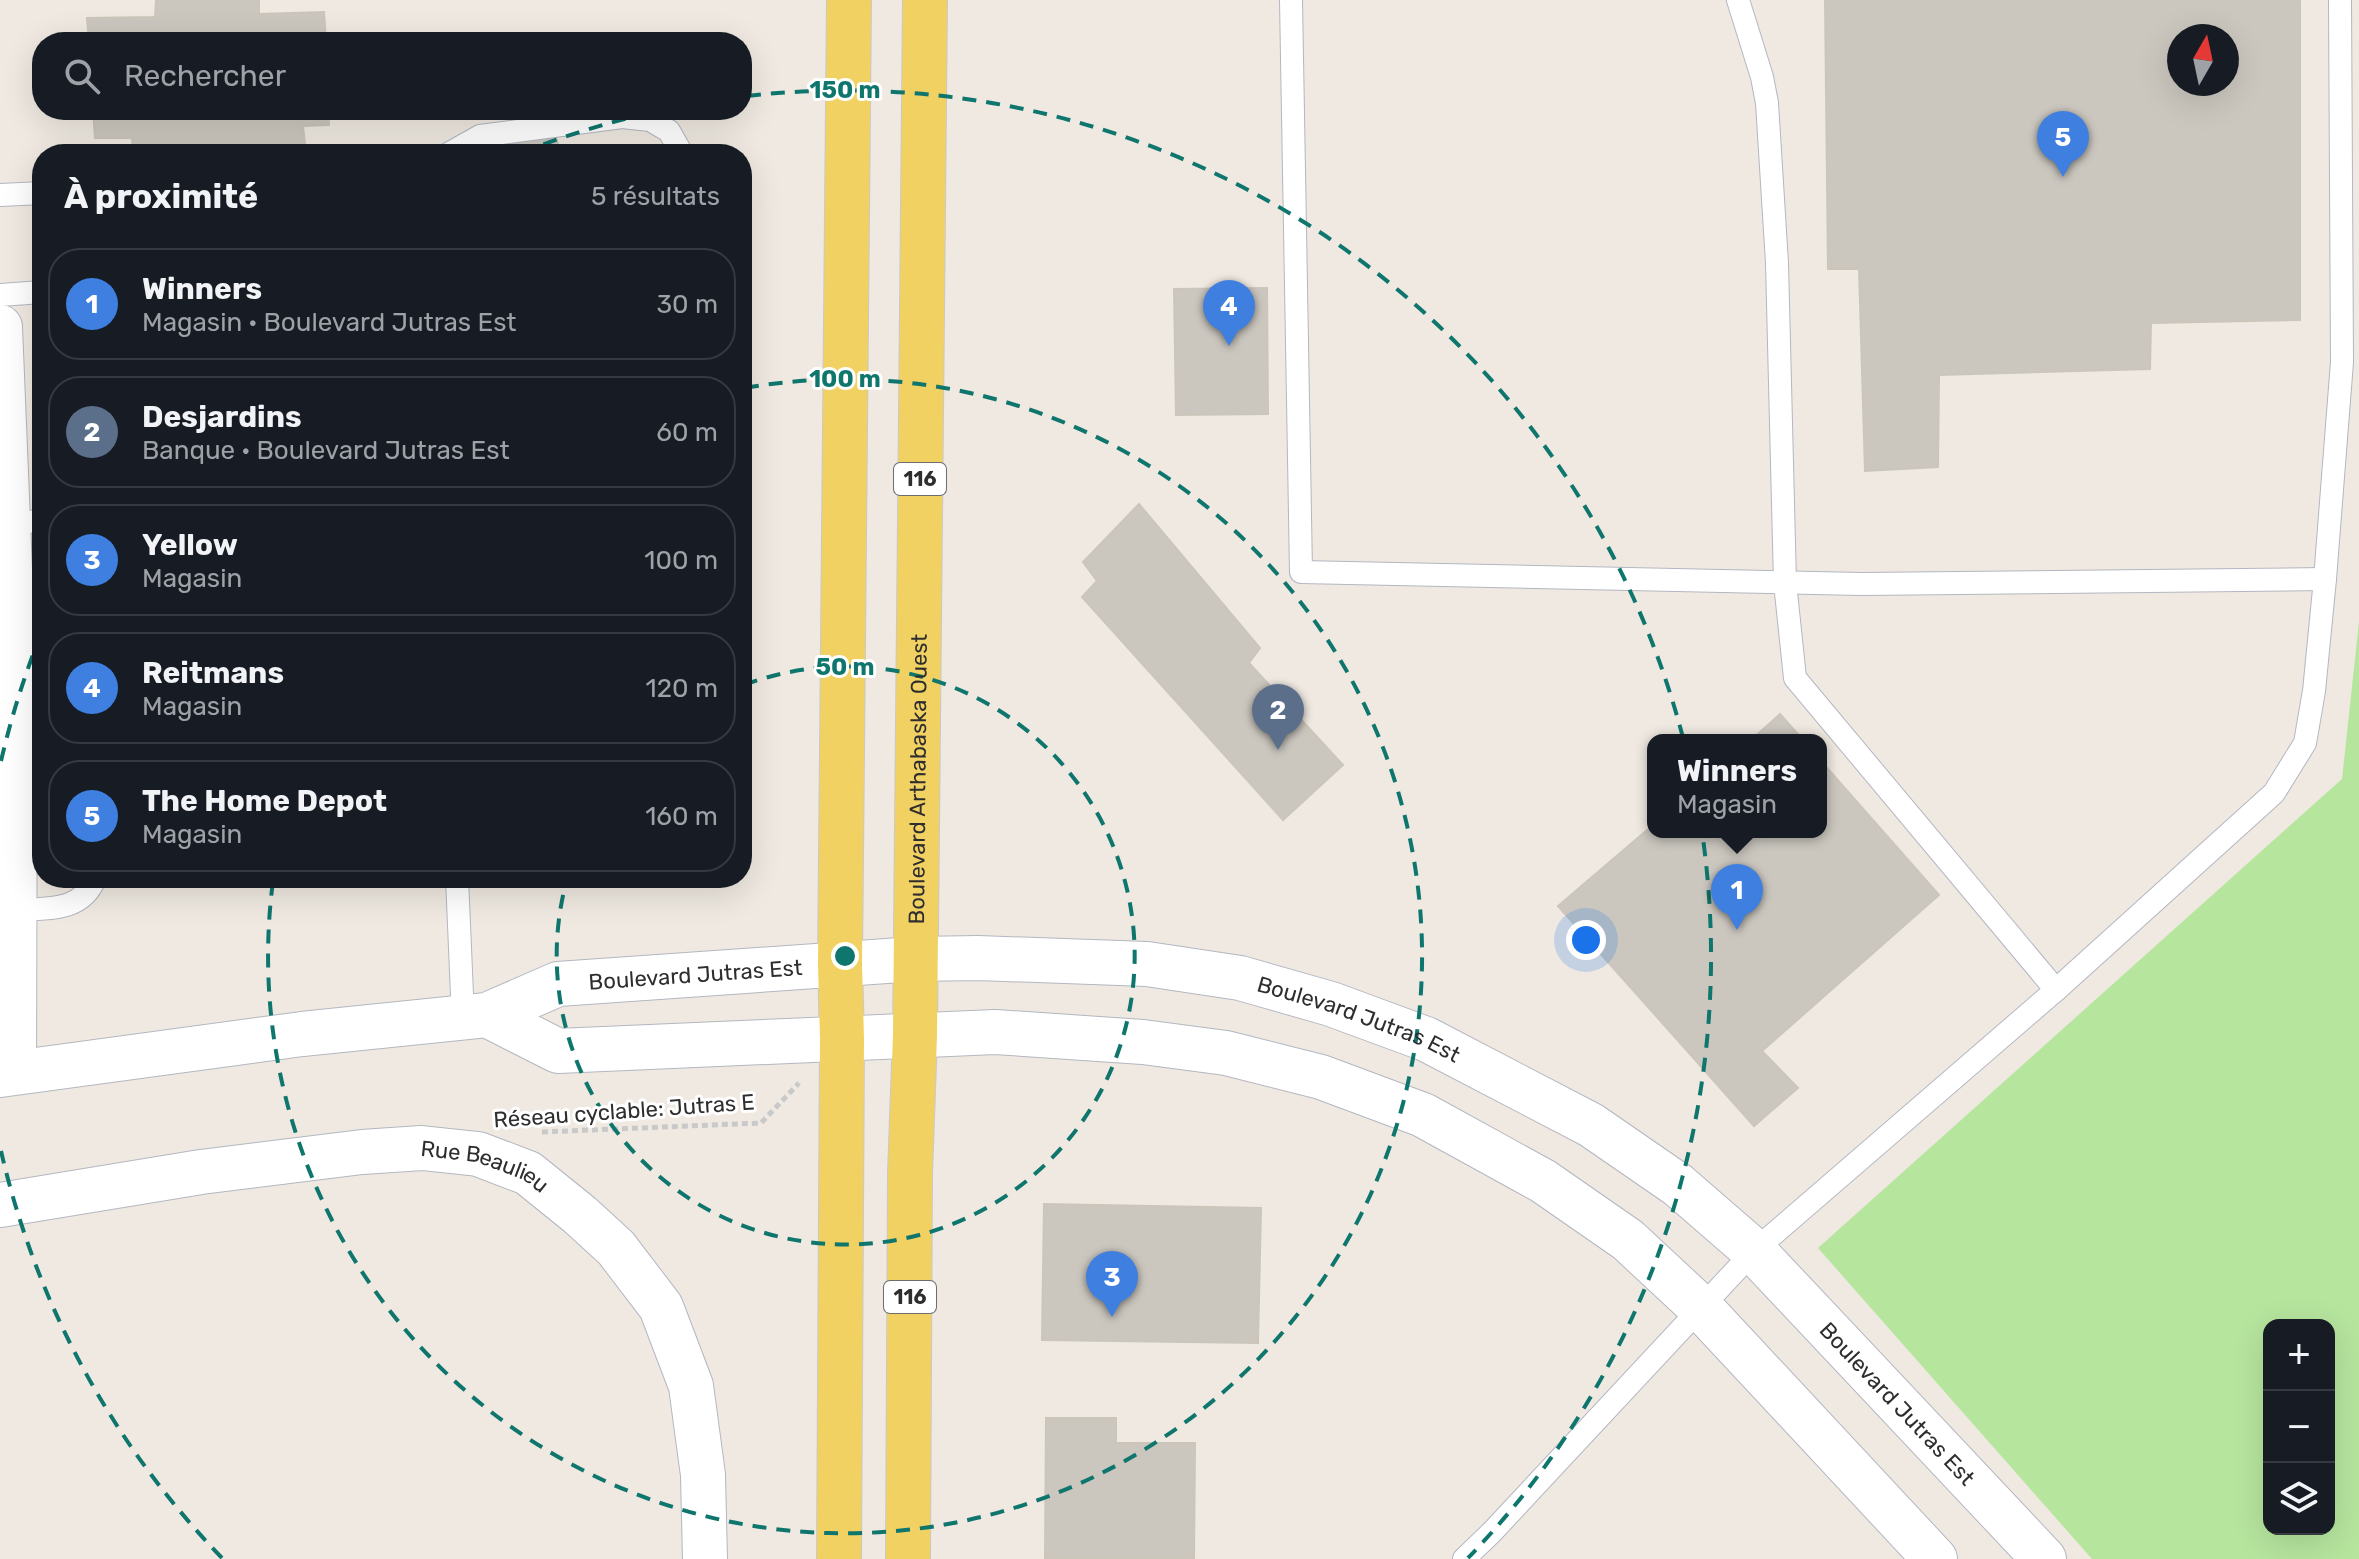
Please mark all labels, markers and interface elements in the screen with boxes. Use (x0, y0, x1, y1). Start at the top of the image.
north arrow (2167, 24, 2239, 96)
search box (32, 32, 752, 120)
icon: search (60, 54, 104, 98)
text: Rechercher (124, 58, 286, 94)
text: 150 m (810, 76, 880, 104)
pin: 5 (2037, 111, 2089, 177)
text: À proximité (64, 176, 258, 217)
text: 5 résultats (591, 181, 720, 212)
text: Winners (142, 271, 262, 307)
pin: 4 (1203, 280, 1255, 346)
text: 1 (86, 289, 98, 320)
text: 30 m (656, 289, 718, 320)
text: Magasin · Boulevard Jutras Est (142, 307, 517, 338)
text: 100 m (809, 365, 881, 393)
text: Desjardins (142, 399, 302, 435)
text: 2 (84, 417, 100, 448)
text: 60 m (656, 417, 718, 448)
text: Banque · Boulevard Jutras Est (142, 435, 510, 466)
road number: 116 (894, 463, 946, 495)
text: Yellow (142, 527, 238, 563)
text: 3 (83, 545, 101, 576)
text: 100 m (644, 545, 718, 576)
text: Magasin (142, 563, 242, 594)
street label: Boulevard Arthabaska Ouest (903, 633, 932, 925)
text: 50 m (816, 653, 874, 681)
text: Reitmans (142, 655, 284, 691)
text: 4 (83, 673, 101, 704)
text: 120 m (646, 673, 718, 704)
pin: 2 (1252, 684, 1304, 750)
text: Magasin (142, 691, 242, 722)
popup (1647, 734, 1827, 838)
text: Winners (1677, 753, 1797, 789)
text: The Home Depot (142, 783, 387, 819)
text: Magasin (1677, 789, 1777, 820)
text: 5 (84, 801, 100, 832)
text: 160 m (645, 801, 718, 832)
text: Magasin (142, 819, 242, 850)
pin: 1 (1711, 864, 1763, 930)
your location (1566, 920, 1606, 960)
centre of rings (831, 942, 859, 970)
street label: Boulevard Jutras Est (588, 953, 804, 995)
street label: Boulevard Jutras Est (1254, 970, 1465, 1068)
street label: Réseau cyclable: Jutras E (492, 1088, 756, 1134)
street label: Rue Beaulieu (419, 1134, 555, 1198)
pin: 3 (1086, 1251, 1138, 1317)
road number: 116 (884, 1281, 936, 1313)
street label: Boulevard Jutras Est (1814, 1316, 1981, 1491)
map controls (2263, 1319, 2335, 1535)
button: + (2263, 1319, 2335, 1391)
button: − (2263, 1391, 2335, 1463)
button: layers (2263, 1463, 2335, 1535)

